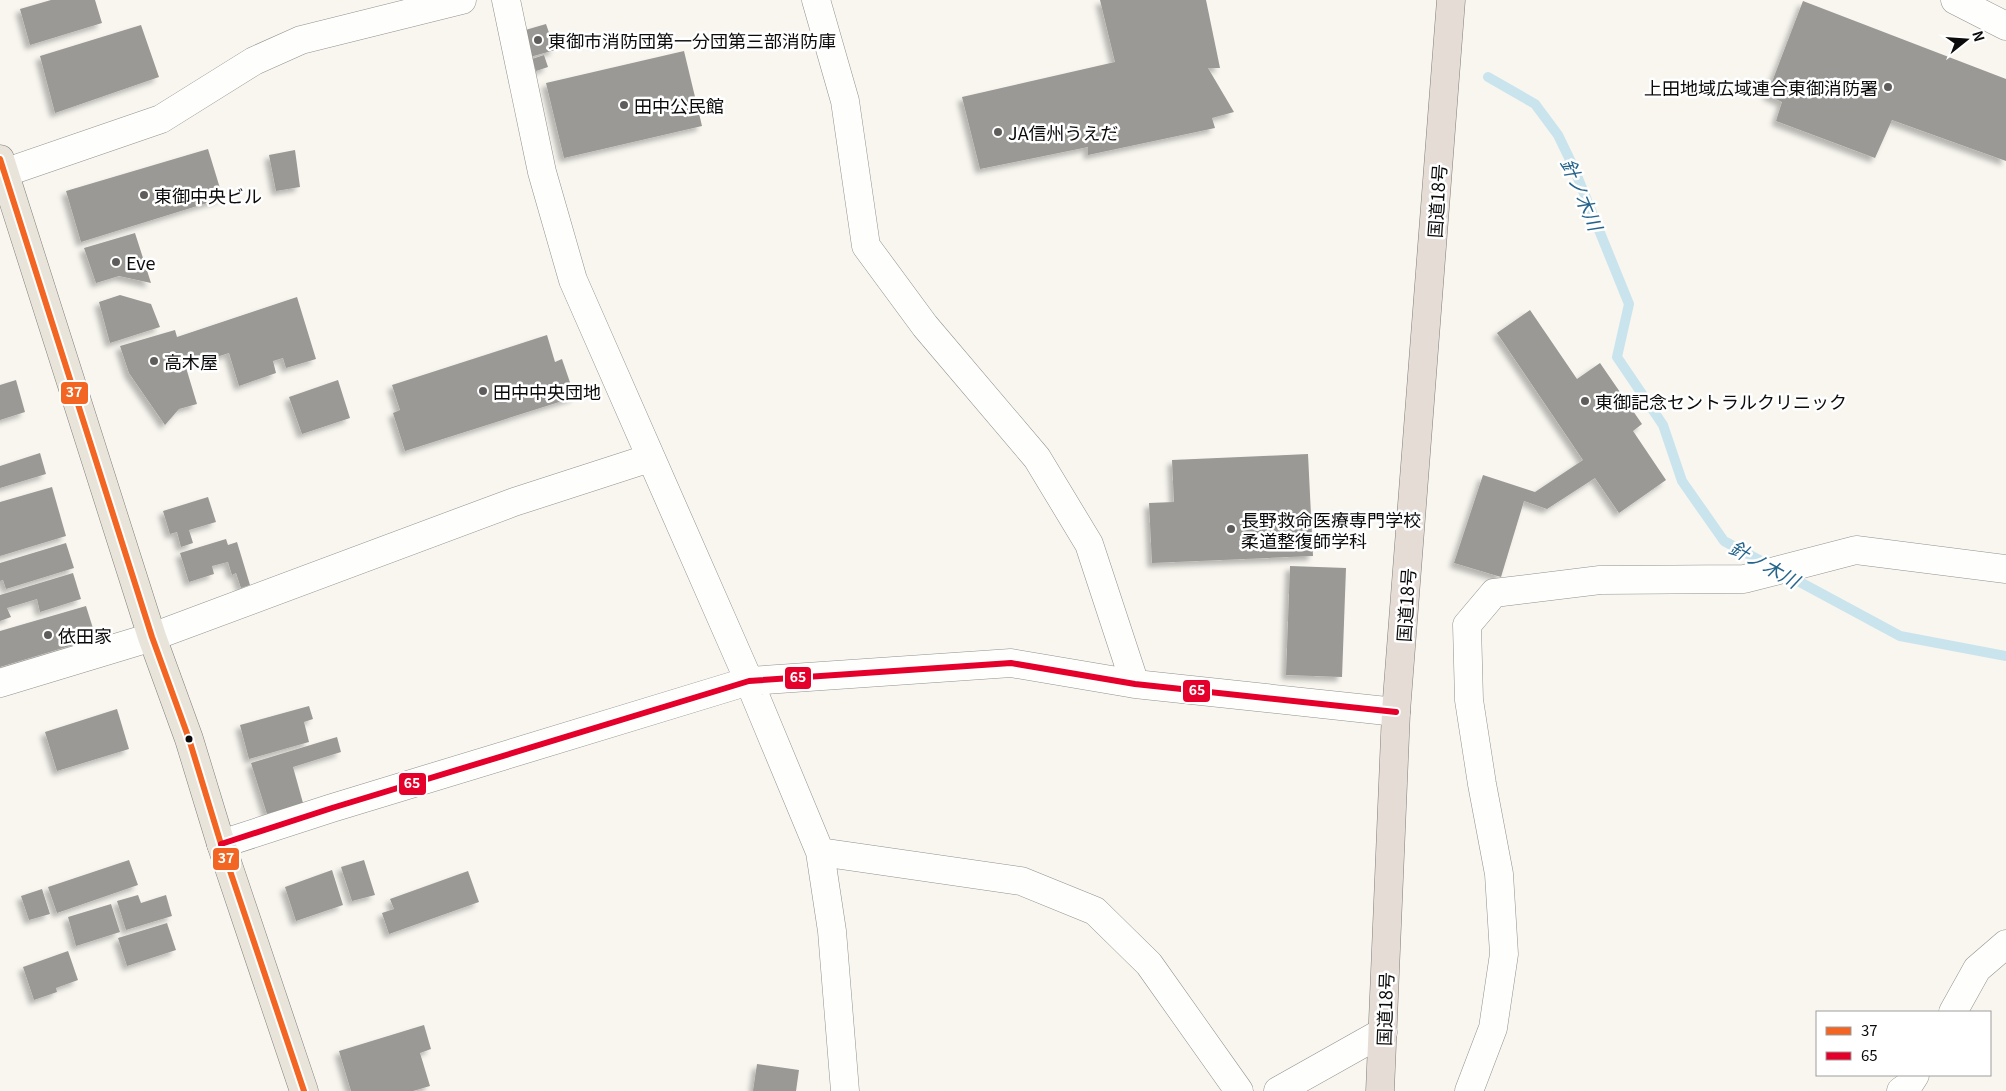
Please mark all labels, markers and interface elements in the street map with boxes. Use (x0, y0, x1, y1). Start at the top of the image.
north arrow (1941, 15, 1991, 65)
place label: 東御市消防団第一分団第三部消防庫 (548, 27, 836, 53)
text: N (1968, 28, 1990, 44)
marker: 東御市消防団第一分団第三部消防庫 (532, 34, 544, 46)
place label: 上田地域広域連合東御消防署 (1644, 74, 1878, 100)
marker: 上田地域広域連合東御消防署 (1882, 81, 1894, 93)
place label: 田中公民館 (634, 92, 724, 118)
marker: 田中公民館 (618, 99, 630, 111)
place label: JA信州うえだ (1008, 119, 1119, 145)
marker: JA信州うえだ (992, 126, 1004, 138)
water label: 針ノ木川 (1556, 154, 1611, 236)
street label: 国道18号 (1420, 163, 1452, 239)
place label: 東御中央ビル (154, 182, 262, 208)
marker: 東御中央ビル (138, 189, 150, 201)
place label: Eve (126, 249, 156, 275)
marker: Eve (110, 256, 122, 268)
place label: 高木屋 (164, 348, 218, 374)
marker: 高木屋 (148, 355, 160, 367)
place label: 田中中央団地 (493, 378, 601, 404)
line badge: 37 (60, 381, 89, 405)
text: 37 (66, 381, 82, 401)
marker: 田中中央団地 (477, 385, 489, 397)
place label: 東御記念セントラルクリニック (1595, 388, 1847, 414)
marker: 東御記念セントラルクリニック (1579, 395, 1591, 407)
place label: 長野救命医療専門学校 柔道整復師学科 (1241, 506, 1421, 553)
marker: 長野救命医療専門学校 柔道整復師学科 (1225, 523, 1237, 535)
water label: 針ノ木川 (1725, 533, 1807, 594)
street label: 国道18号 (1389, 567, 1421, 643)
place label: 依田家 (58, 622, 112, 648)
marker: 依田家 (42, 629, 54, 641)
line badge: 65 (784, 666, 812, 690)
text: 65 (790, 666, 806, 686)
line badge: 65 (1182, 679, 1211, 703)
text: 65 (1189, 679, 1205, 699)
unlabelled marker (184, 734, 194, 744)
line badge: 65 (398, 772, 427, 796)
text: 65 (404, 772, 420, 792)
line badge: 37 (212, 847, 240, 871)
text: 37 (218, 847, 234, 867)
street label: 国道18号 (1370, 972, 1398, 1046)
legend (1816, 1011, 1991, 1076)
text: 37 (1861, 1019, 1878, 1040)
text: 65 (1861, 1044, 1878, 1065)

